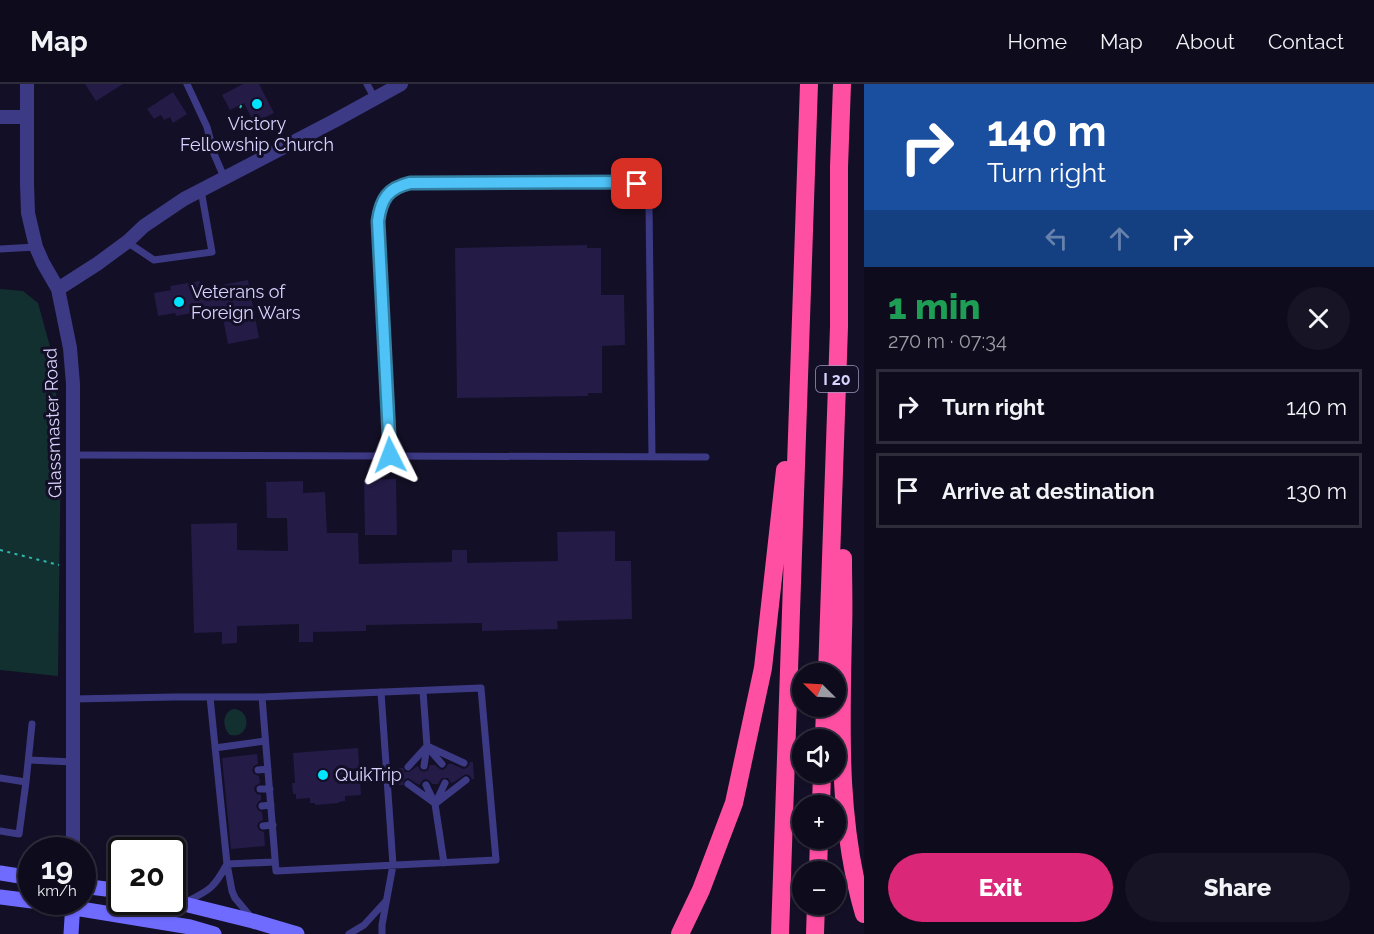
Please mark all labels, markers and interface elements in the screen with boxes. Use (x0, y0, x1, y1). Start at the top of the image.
text: Map (30, 25, 88, 58)
text: Home (1008, 29, 1067, 54)
text: Map (1100, 29, 1143, 54)
text: About (1176, 29, 1235, 54)
text: Contact (1268, 29, 1344, 54)
marker: Victory Fellowship Church (250, 97, 264, 111)
text: 140 m (987, 107, 1107, 156)
icon: right (888, 108, 966, 186)
place label: Victory Fellowship Church (180, 113, 334, 155)
text: Turn right (987, 157, 1106, 188)
pin (611, 158, 662, 209)
icon: arrive (620, 167, 653, 200)
icon: left (1040, 222, 1073, 255)
icon: ahead (1103, 222, 1136, 255)
icon: right (1166, 222, 1199, 255)
place label: Veterans of Foreign Wars (191, 281, 301, 323)
text: 1 min (888, 285, 980, 327)
button: close (1287, 287, 1350, 350)
marker: Veterans of Foreign Wars (172, 295, 186, 309)
text: 270 m · 07:34 (888, 329, 1007, 353)
street label: Glassmaster Road (39, 348, 66, 498)
road number: I 20 (816, 366, 858, 392)
icon: right (891, 390, 924, 423)
text: Turn right (942, 394, 1045, 420)
text: 140 m (1286, 394, 1347, 420)
position arrow (358, 423, 422, 487)
icon: arrive (891, 474, 924, 507)
text: Arrive at destination (942, 478, 1155, 504)
text: 130 m (1287, 478, 1347, 504)
north arrow (792, 663, 846, 717)
map controls (792, 663, 846, 915)
button: sound (792, 729, 846, 783)
place label: QuikTrip (335, 764, 402, 785)
marker: QuikTrip (316, 768, 330, 782)
button: + (792, 795, 846, 849)
speed limit sign: 20 (108, 837, 186, 915)
text: 19 (41, 851, 73, 886)
button: Exit (888, 853, 1113, 922)
button: Share (1125, 853, 1350, 922)
button: − (792, 861, 846, 915)
text: km/h (37, 882, 77, 900)

